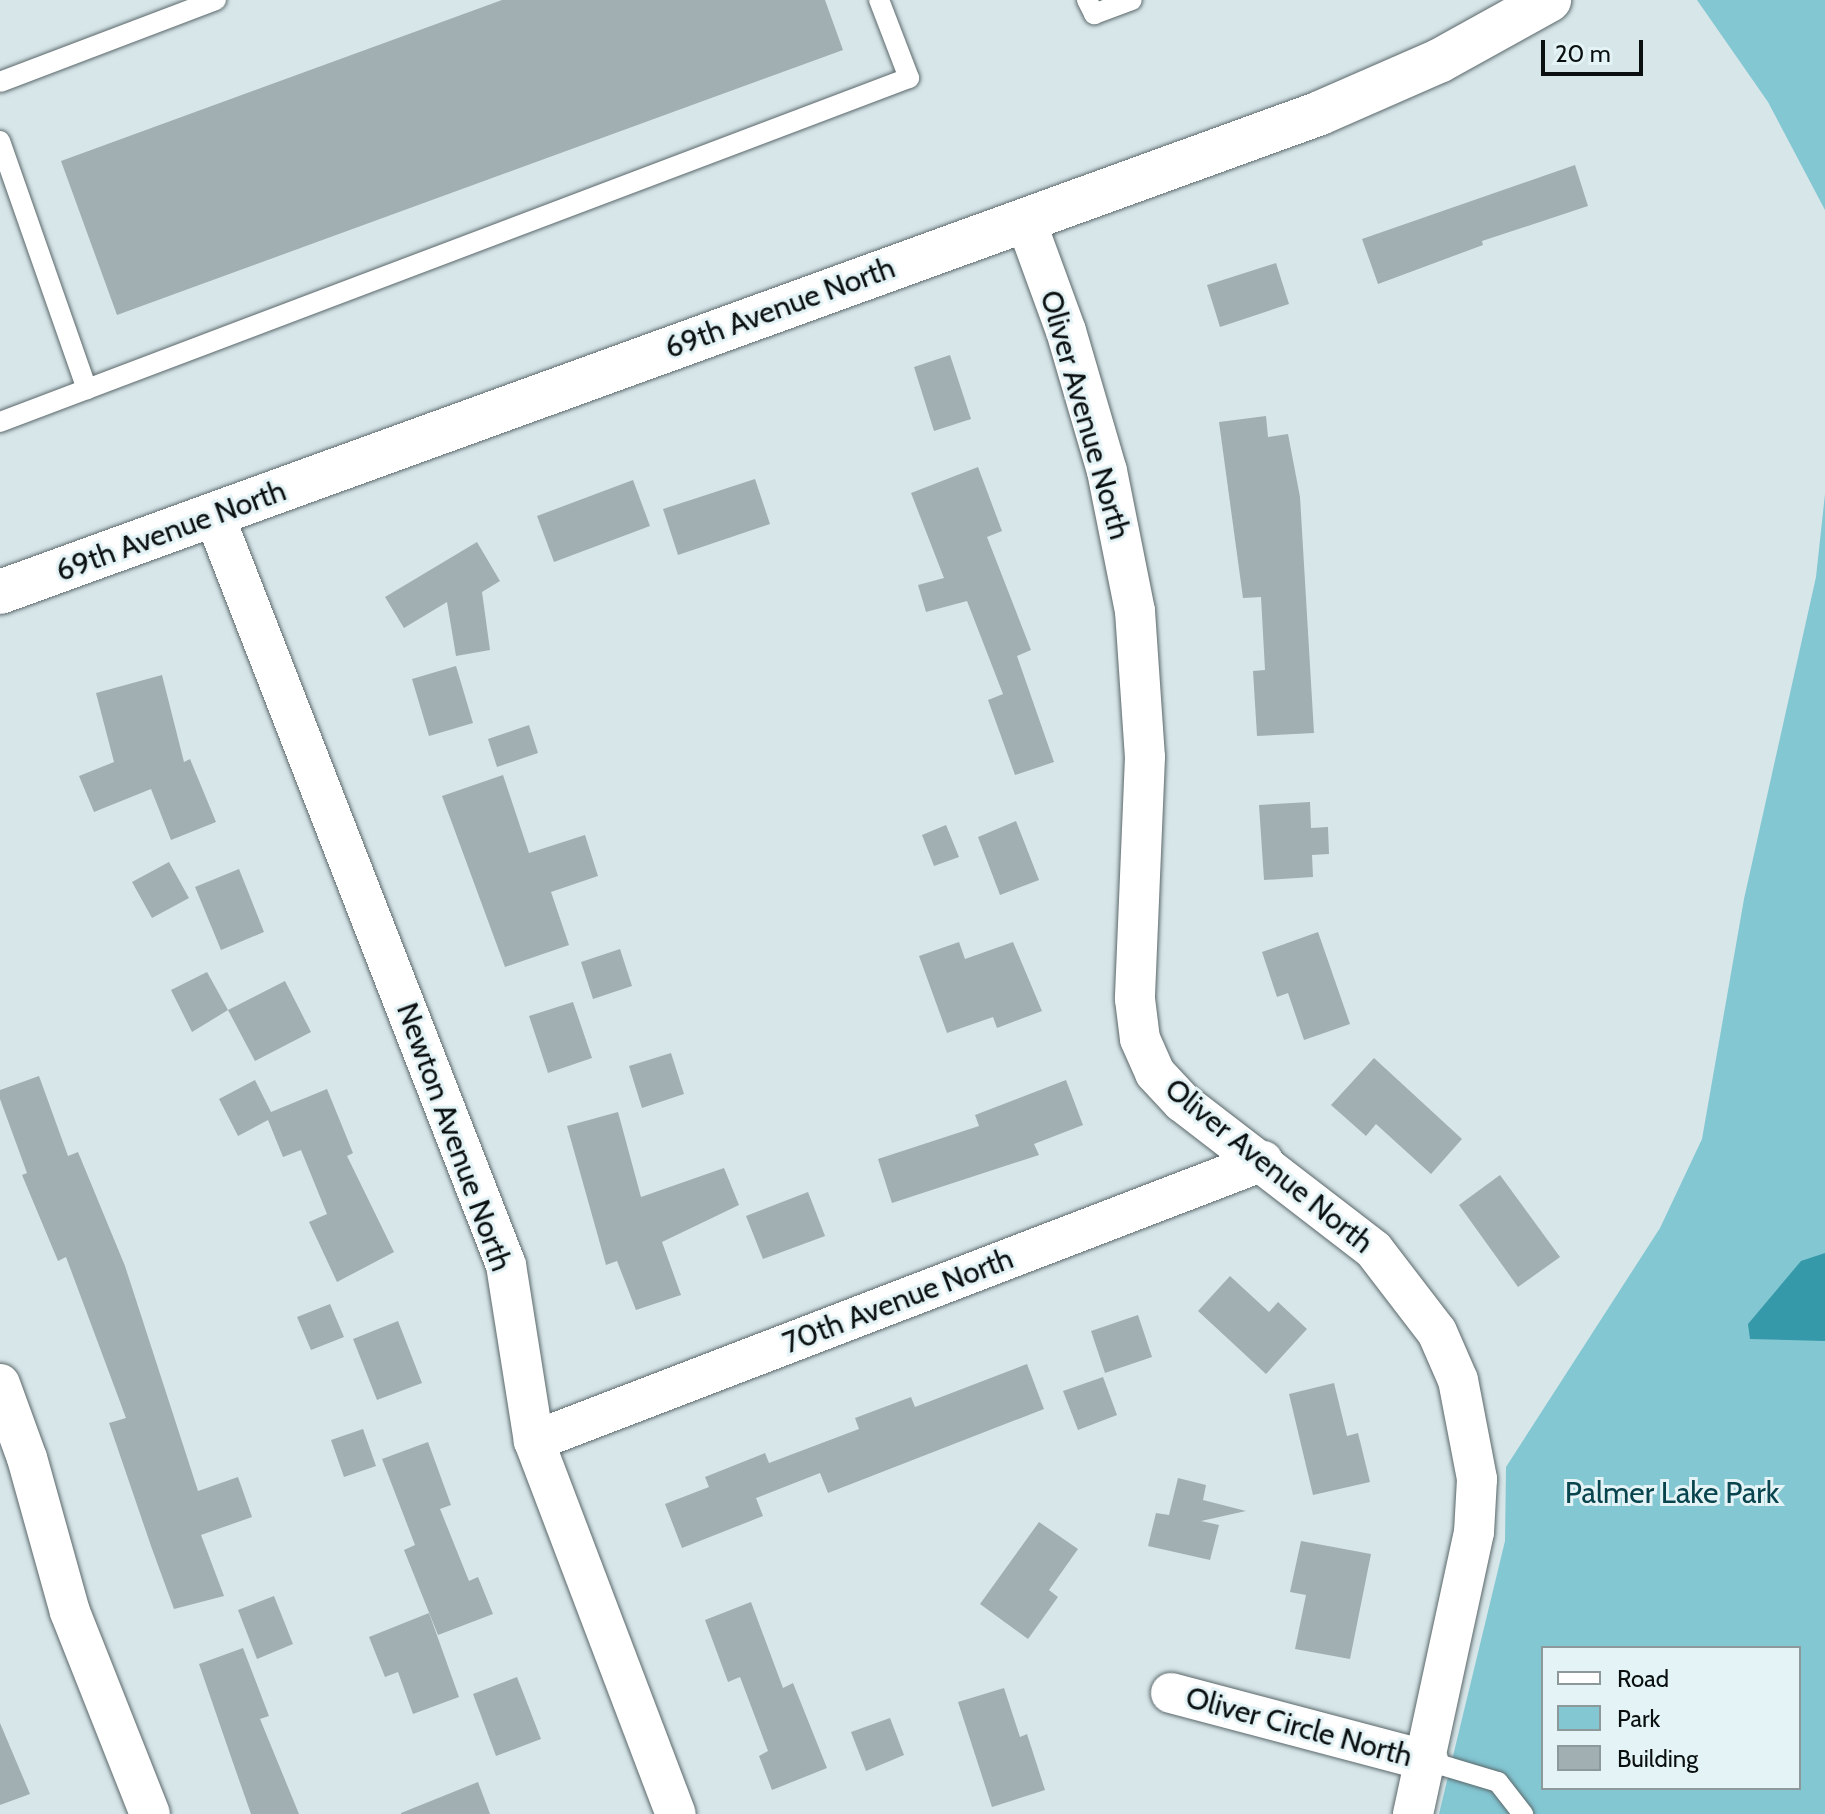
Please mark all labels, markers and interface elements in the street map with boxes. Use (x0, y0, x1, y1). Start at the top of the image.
scale bar (1545, 24, 1647, 74)
text: 20 m (1555, 39, 1611, 68)
street label: 69th Avenue North (660, 250, 900, 366)
street label: Oliver Avenue North (1032, 286, 1138, 544)
street label: 69th Avenue North (51, 473, 291, 589)
street label: Newton Avenue North (389, 998, 519, 1276)
street label: Oliver Avenue North (1158, 1071, 1380, 1261)
street label: 70th Avenue North (778, 1241, 1018, 1361)
park label: Palmer Lake Park (1565, 1475, 1779, 1511)
legend (1541, 1646, 1801, 1790)
text: Road (1617, 1664, 1669, 1693)
street label: Oliver Circle North (1182, 1679, 1416, 1775)
text: Park (1617, 1704, 1660, 1733)
text: Building (1617, 1744, 1698, 1773)

